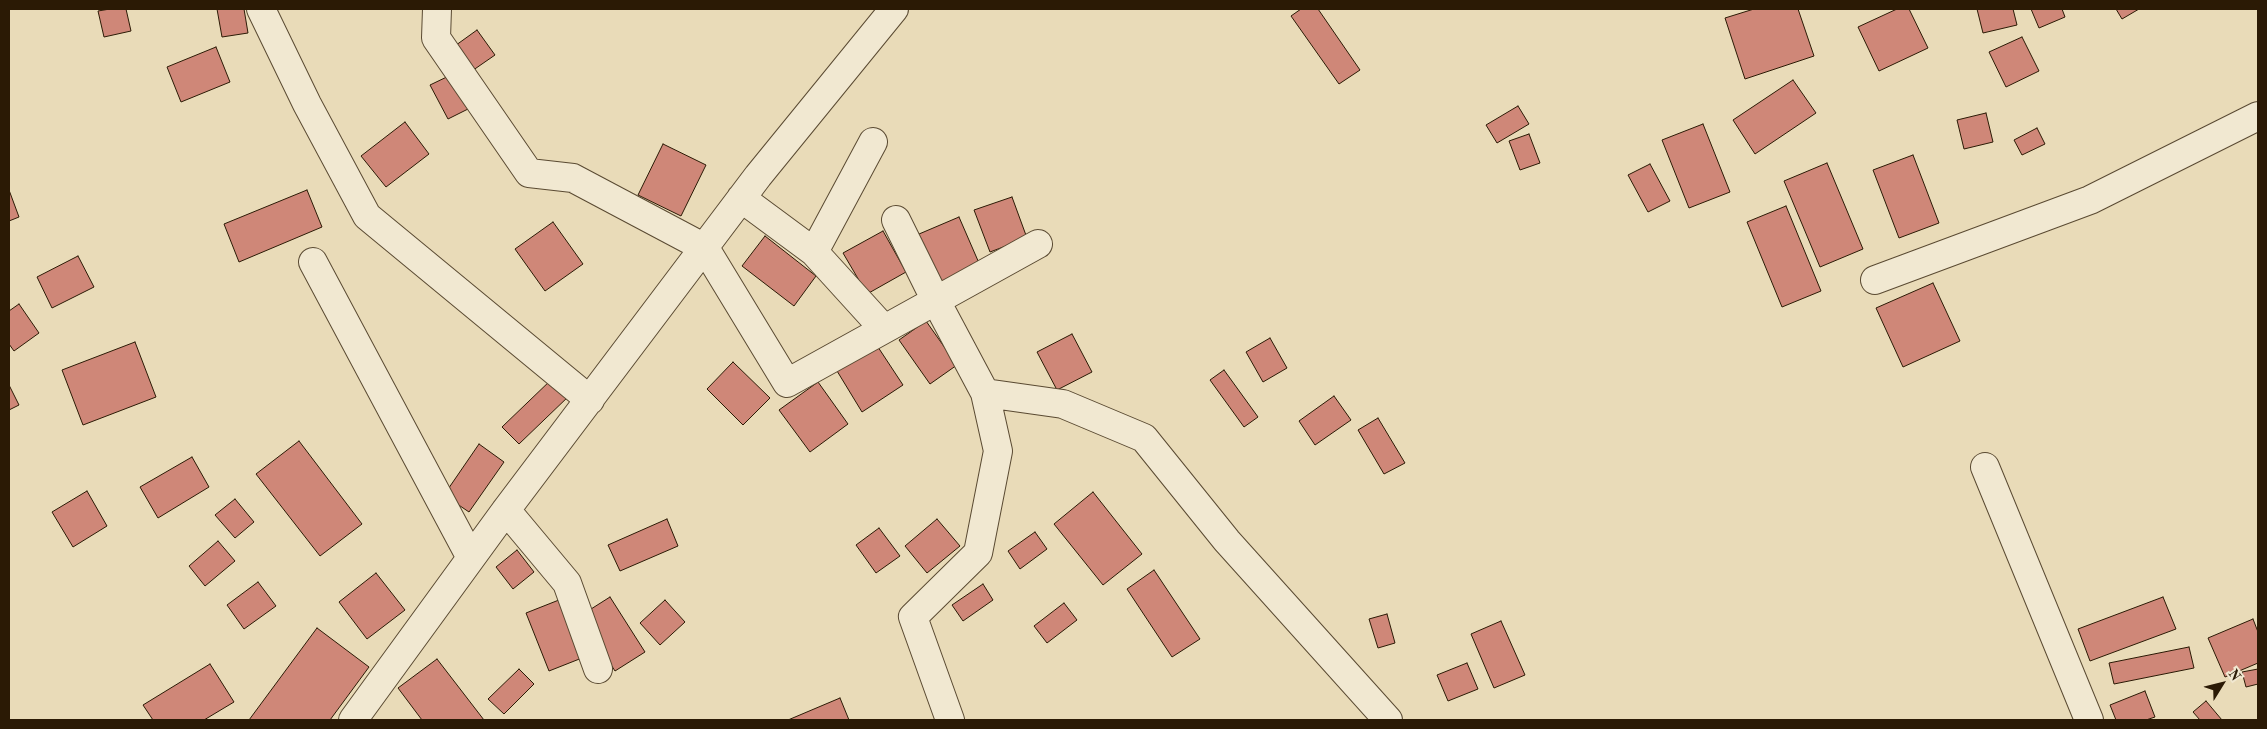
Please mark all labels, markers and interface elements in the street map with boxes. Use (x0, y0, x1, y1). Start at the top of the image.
north arrow (2197, 659, 2247, 709)
text: N (2225, 667, 2243, 684)

